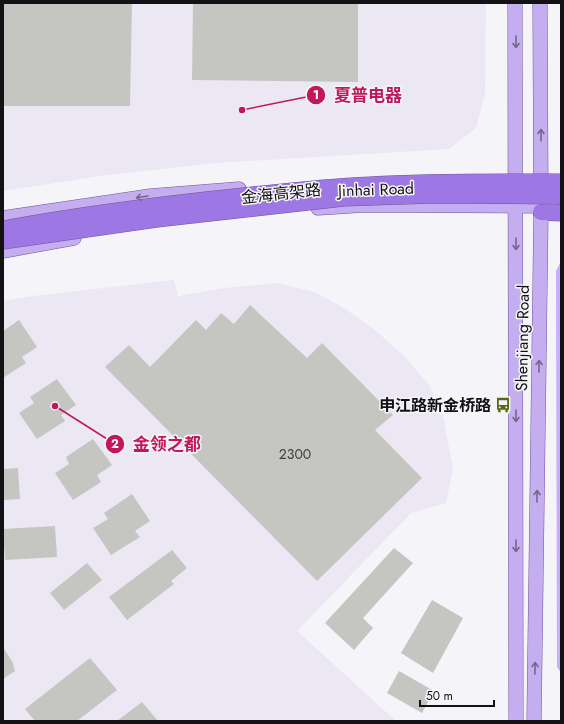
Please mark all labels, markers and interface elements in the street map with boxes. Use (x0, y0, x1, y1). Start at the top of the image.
one-way arrow (512, 35, 520, 48)
callout: 夏普电器 (306, 81, 410, 110)
text: 夏普电器 (334, 83, 402, 107)
text: 1 (313, 86, 319, 104)
one-way arrow (537, 129, 545, 142)
street label: Jinhai Road (336, 177, 414, 202)
street label: 金海高架路 (240, 178, 322, 209)
one-way arrow (136, 193, 149, 201)
one-way arrow (512, 237, 520, 250)
street label: Shenjiang Road (510, 285, 535, 391)
one-way arrow (535, 360, 543, 373)
place label: 申江路新金桥路 (379, 394, 491, 417)
bus stop icon: 申江路新金桥路 (494, 396, 512, 414)
one-way arrow (512, 409, 520, 422)
callout: 金领之都 (105, 430, 209, 459)
text: 金领之都 (133, 432, 201, 456)
text: 2 (111, 435, 119, 453)
house number: 2300 (279, 444, 311, 464)
one-way arrow (533, 490, 541, 503)
one-way arrow (512, 539, 520, 552)
one-way arrow (531, 662, 539, 675)
scale bar (420, 682, 494, 708)
text: 50 m (426, 687, 453, 705)

